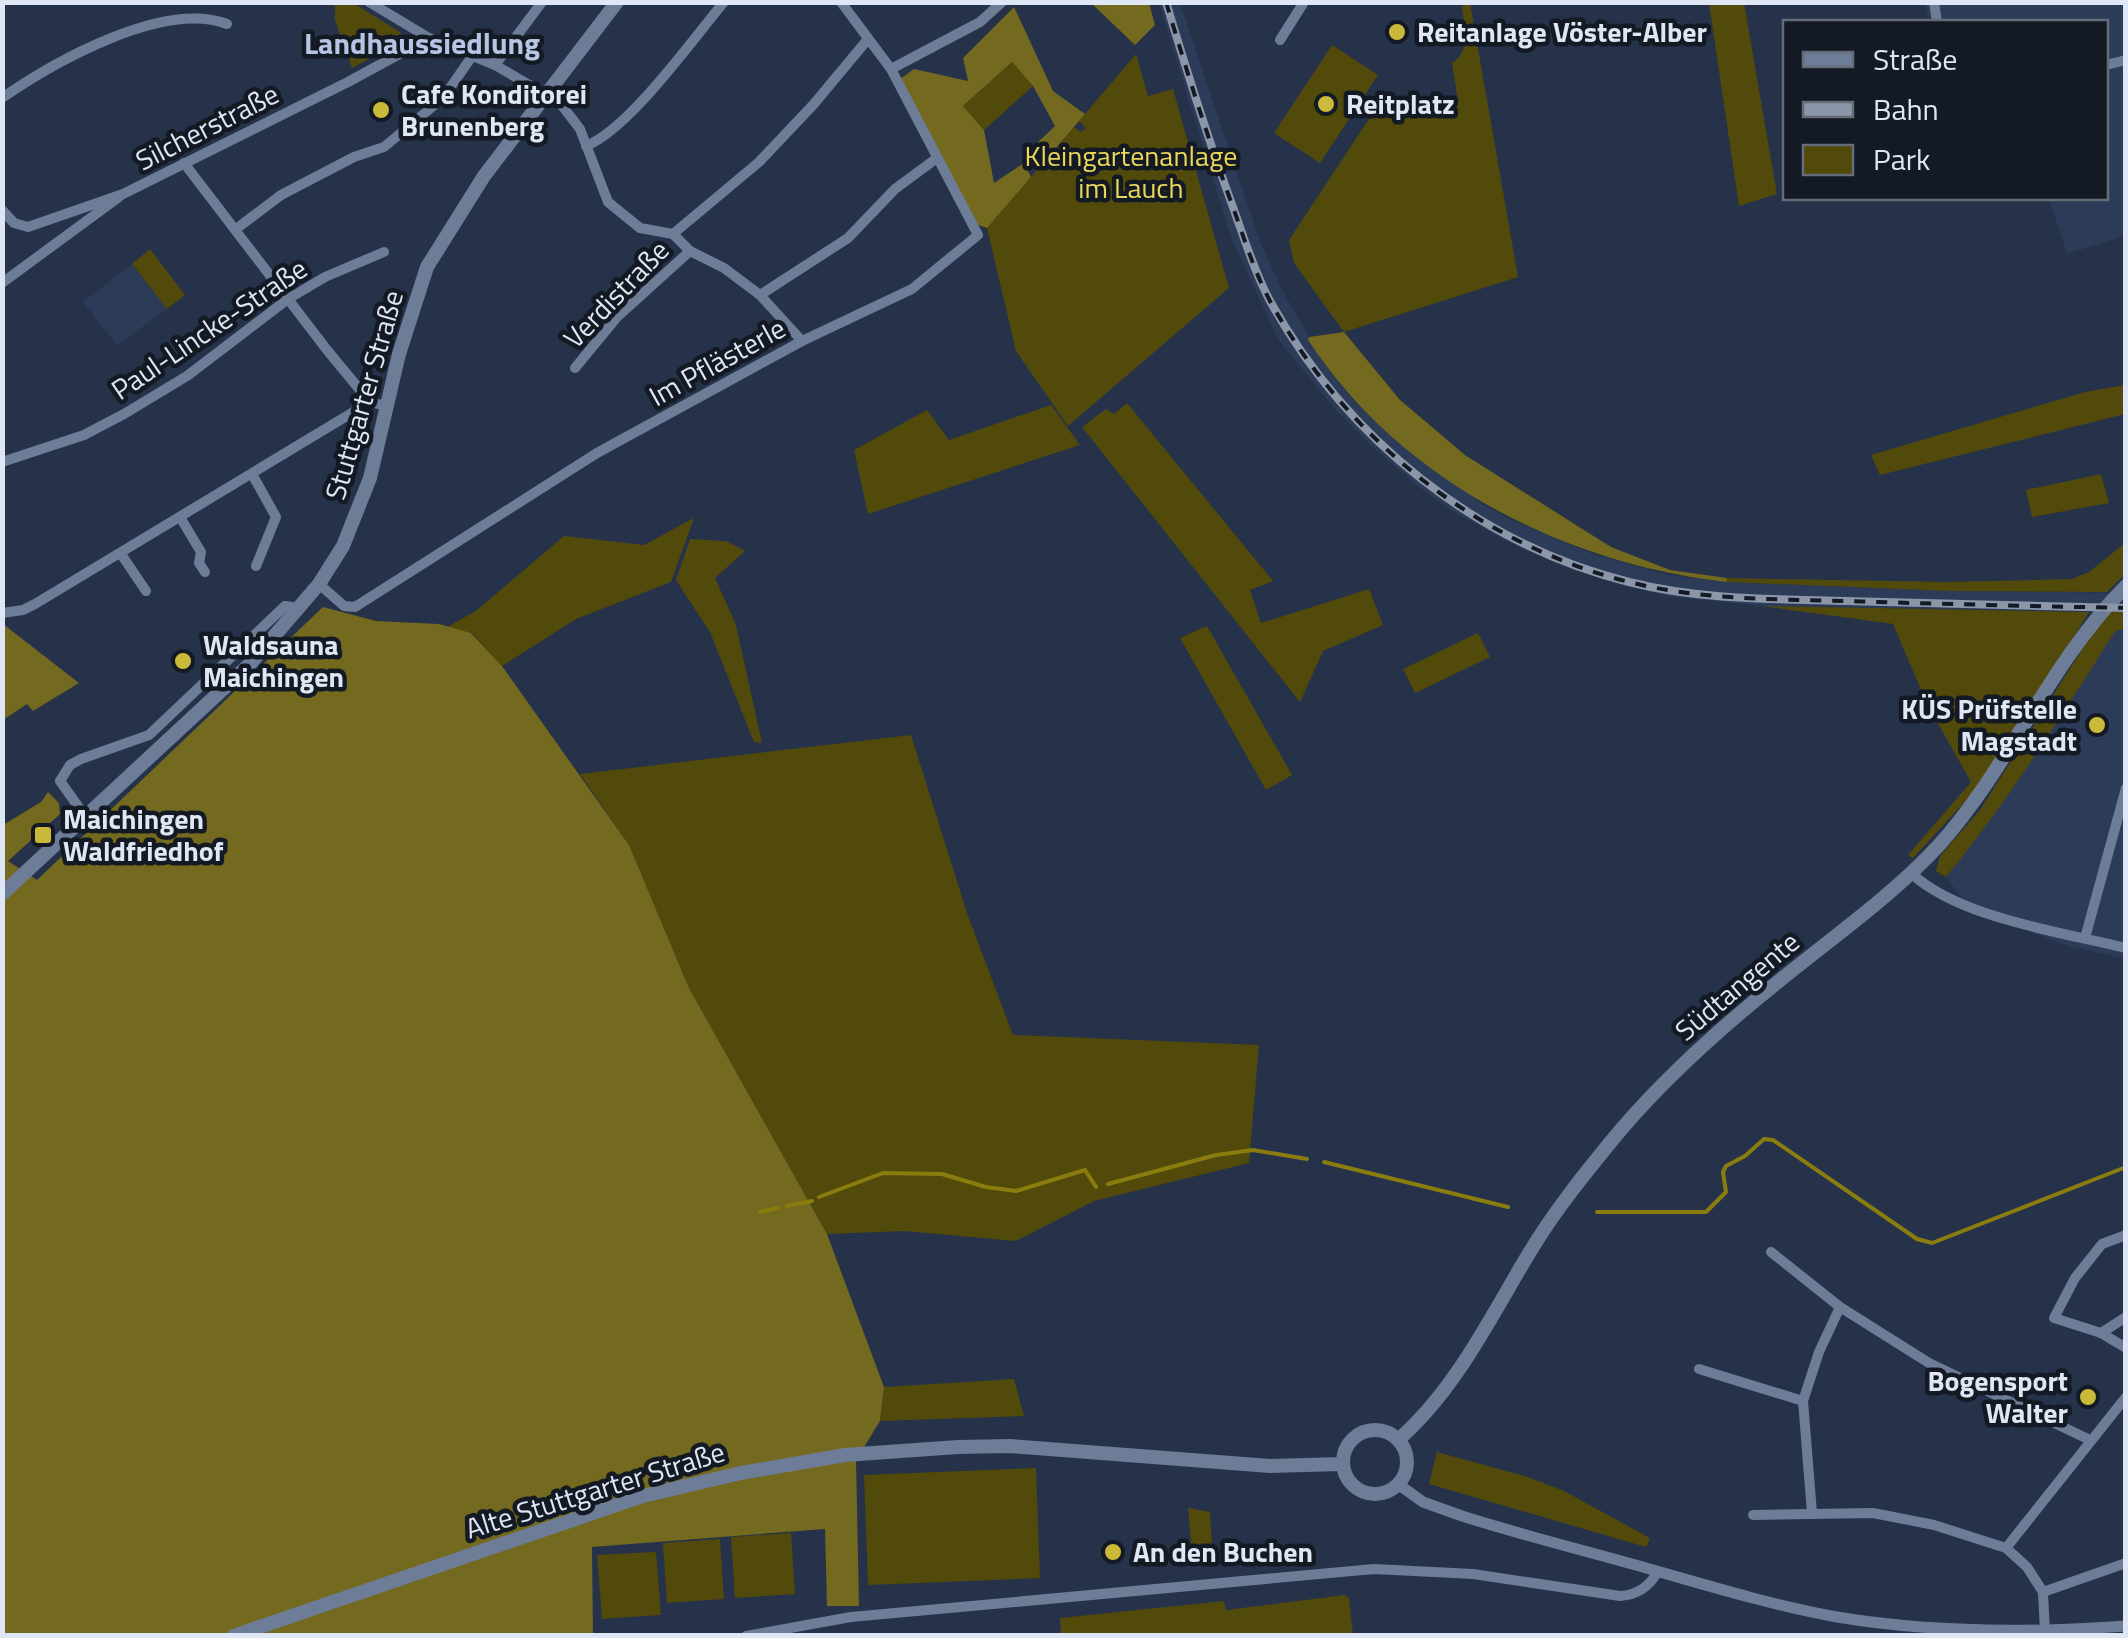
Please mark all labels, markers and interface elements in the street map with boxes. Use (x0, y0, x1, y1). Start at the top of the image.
place label: Reitanlage Vöster-Alber (1417, 10, 1707, 53)
district label: Landhaussiedlung (304, 20, 540, 66)
legend (1783, 20, 2108, 200)
marker: Reitanlage Vöster-Alber (1386, 21, 1408, 43)
text: Straße (1873, 36, 1957, 82)
street label: Silcherstraße (128, 72, 286, 181)
place label: Cafe Konditorei Brunenberg (401, 72, 587, 147)
place label: Reitplatz (1346, 82, 1455, 125)
text: Bahn (1873, 86, 1939, 132)
marker: Reitplatz (1315, 93, 1337, 115)
marker: Cafe Konditorei Brunenberg (370, 99, 392, 121)
park label: Kleingartenanlage im Lauch (1025, 134, 1237, 209)
text: Park (1873, 136, 1930, 182)
street label: Verdistraße (553, 230, 679, 358)
street label: Paul-Lincke-Straße (102, 247, 315, 410)
street label: Stuttgarter Straße (313, 285, 414, 505)
street label: Im Pflästerle (641, 306, 793, 417)
place label: Waldsauna Maichingen (203, 623, 344, 698)
marker: Waldsauna Maichingen (172, 650, 194, 672)
place label: KÜS Prüfstelle Magstadt (1901, 687, 2077, 762)
marker: KÜS Prüfstelle Magstadt (2086, 714, 2108, 736)
place label: Maichingen Waldfriedhof (63, 797, 224, 872)
marker: Maichingen Waldfriedhof (32, 824, 54, 846)
street label: Südtangente (1665, 921, 1808, 1051)
place label: Bogensport Walter (1927, 1359, 2068, 1434)
marker: Bogensport Walter (2077, 1386, 2099, 1408)
street label: Alte Stuttgarter Straße (460, 1430, 730, 1549)
place label: An den Buchen (1133, 1530, 1313, 1573)
marker: An den Buchen (1102, 1541, 1124, 1563)

